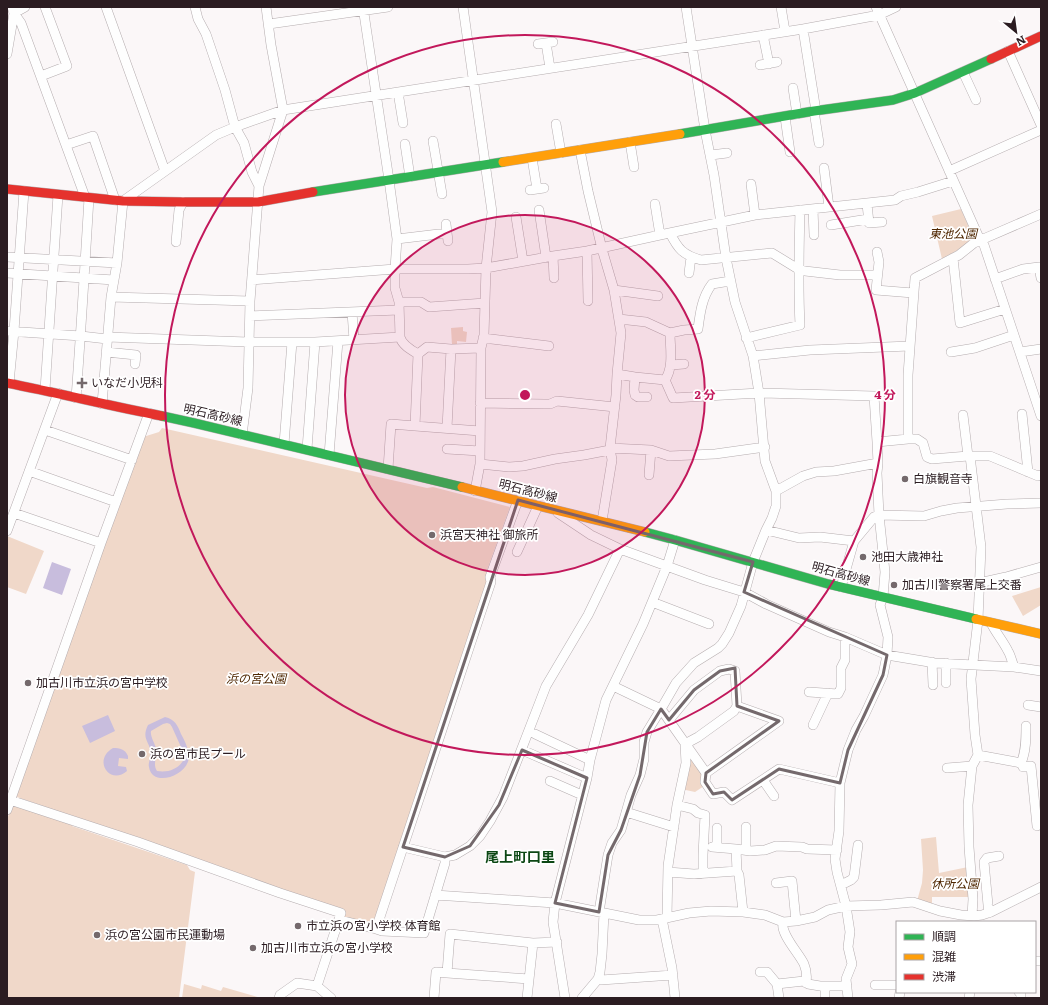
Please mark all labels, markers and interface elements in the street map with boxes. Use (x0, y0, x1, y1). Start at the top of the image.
north arrow (996, 12, 1036, 52)
text: N (1013, 32, 1029, 51)
park label: 東池公園 (929, 224, 979, 242)
place label: いなだ小児科 (91, 373, 163, 391)
marker: いなだ小児科 (76, 377, 88, 389)
text: 2 分 (695, 385, 715, 403)
text: 4 分 (874, 385, 896, 403)
centre of rings (518, 388, 532, 402)
street label: 明石高砂線 (182, 399, 244, 430)
place label: 白旗観音寺 (913, 469, 973, 487)
street label: 明石高砂線 (497, 474, 560, 506)
marker: 白旗観音寺 (900, 474, 910, 484)
place label: 浜宮天神社 御旅所 (440, 525, 538, 543)
marker: 浜宮天神社 御旅所 (427, 530, 437, 540)
place label: 池田大歳神社 (871, 547, 943, 565)
marker: 池田大歳神社 (858, 552, 868, 562)
street label: 明石高砂線 (810, 557, 873, 589)
place label: 加古川警察署尾上交番 (902, 575, 1022, 593)
marker: 加古川警察署尾上交番 (889, 580, 899, 590)
park label: 浜の宮公園 (226, 669, 288, 687)
place label: 加古川市立浜の宮中学校 (36, 673, 168, 691)
marker: 加古川市立浜の宮中学校 (23, 678, 33, 688)
place label: 浜の宮市民プール (150, 744, 246, 762)
marker: 浜の宮市民プール (137, 749, 147, 759)
district label: 尾上町口里 (485, 846, 555, 866)
park label: 休所公園 (931, 874, 981, 892)
place label: 市立浜の宮小学校 体育館 (306, 916, 440, 934)
marker: 市立浜の宮小学校 体育館 (293, 921, 303, 931)
legend (896, 921, 1036, 993)
place label: 浜の宮公園市民運動場 (105, 925, 225, 943)
text: 順調 (932, 927, 956, 945)
marker: 浜の宮公園市民運動場 (92, 930, 102, 940)
place label: 加古川市立浜の宮小学校 (261, 938, 393, 956)
marker: 加古川市立浜の宮小学校 (248, 943, 258, 953)
text: 混雑 (932, 947, 956, 965)
text: 渋滞 (932, 967, 956, 985)

